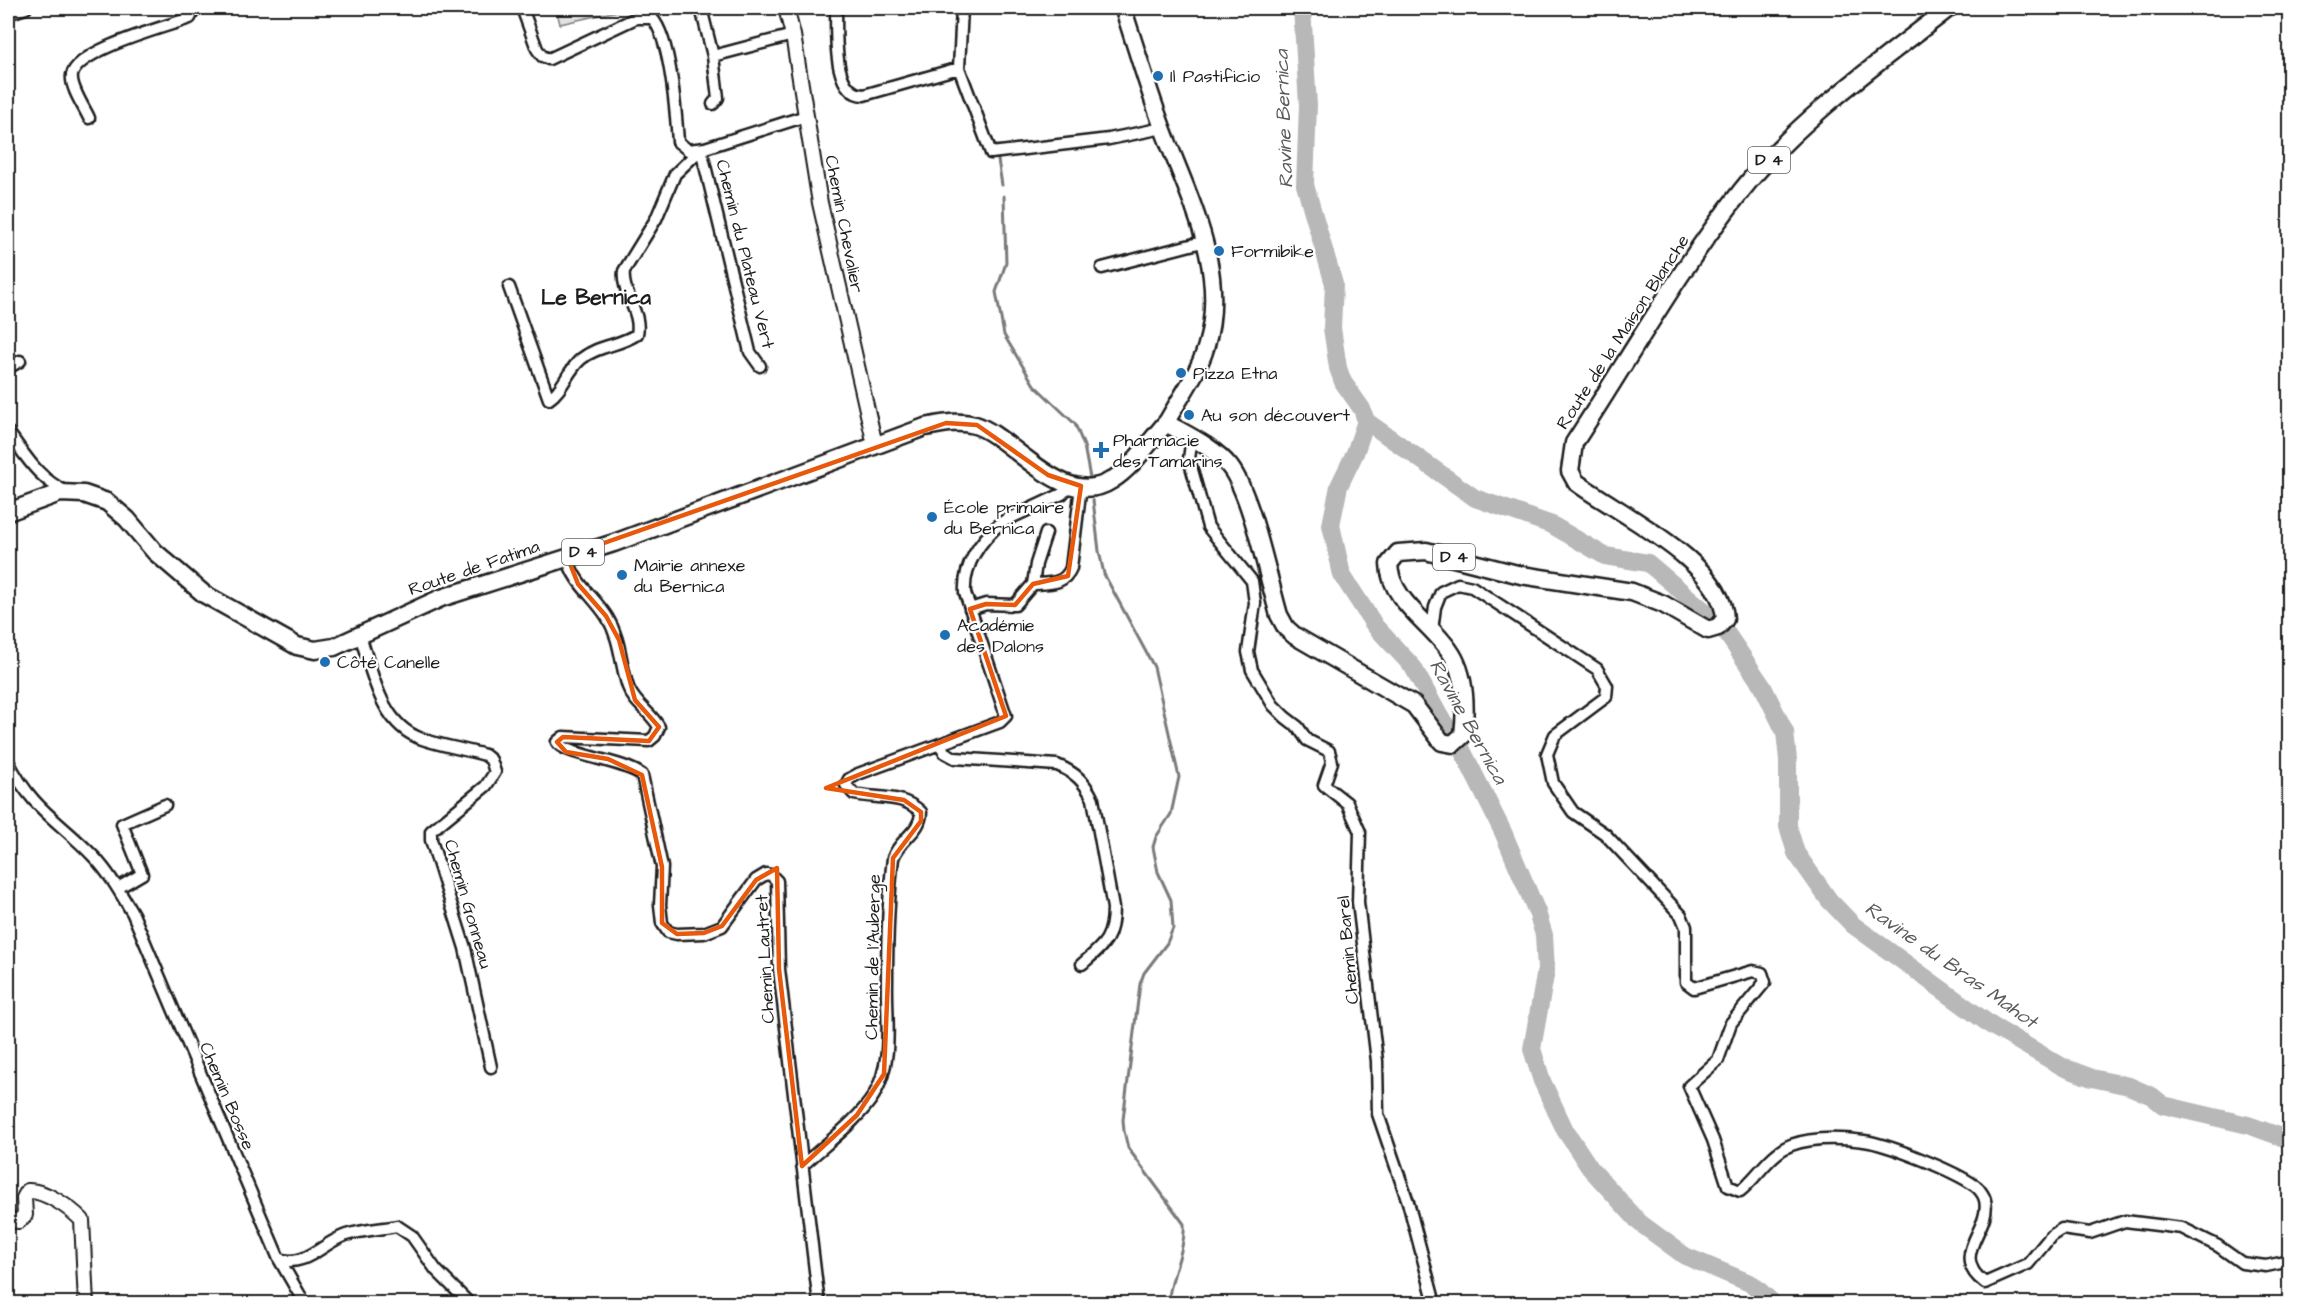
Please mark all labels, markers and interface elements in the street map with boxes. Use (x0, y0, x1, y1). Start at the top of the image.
water label: Ravine Bernica (1268, 48, 1300, 189)
place label: Il Pastificio (1170, 64, 1260, 89)
marker: Il Pastificio (1151, 69, 1165, 83)
road number: D 4 (1748, 147, 1790, 173)
street label: Chemin Chevalier (818, 153, 870, 295)
street label: Chemin du Plateau Vert (709, 157, 781, 352)
street label: Route de la Maison Blanche (1551, 230, 1696, 434)
place label: Formibike (1231, 239, 1314, 264)
marker: Formibike (1212, 244, 1226, 258)
district label: Le Bernica (541, 283, 651, 312)
place label: Pizza Etna (1193, 361, 1277, 386)
marker: Pizza Etna (1174, 366, 1188, 380)
place label: Au son découvert (1201, 403, 1351, 428)
marker: Au son découvert (1182, 408, 1196, 422)
place label: Pharmacie des Tamarins (1113, 428, 1222, 474)
marker: Pharmacie des Tamarins (1094, 443, 1108, 457)
place label: École primaire du Bernica (944, 495, 1064, 541)
marker: École primaire du Bernica (925, 510, 939, 524)
street label: Route de Fatima (405, 534, 543, 602)
road number: D 4 (562, 539, 604, 565)
road number: D 4 (1433, 544, 1475, 570)
place label: Mairie annexe du Bernica (634, 553, 746, 599)
marker: Mairie annexe du Bernica (615, 568, 629, 582)
place label: Académie des Dalons (957, 613, 1044, 659)
marker: Académie des Dalons (938, 628, 952, 642)
place label: Côté Canelle (337, 650, 440, 675)
marker: Côté Canelle (318, 655, 332, 669)
water label: Ravine Bernica (1422, 655, 1514, 790)
street label: Chemin Gonneau (438, 837, 498, 971)
street label: Chemin de l'Auberge (859, 874, 888, 1040)
street label: Chemin Lautret (749, 893, 781, 1024)
street label: Chemin Barel (1331, 895, 1365, 1005)
water label: Ravine du Bras Mahot (1859, 895, 2044, 1036)
street label: Chemin Bosse (193, 1038, 261, 1154)

